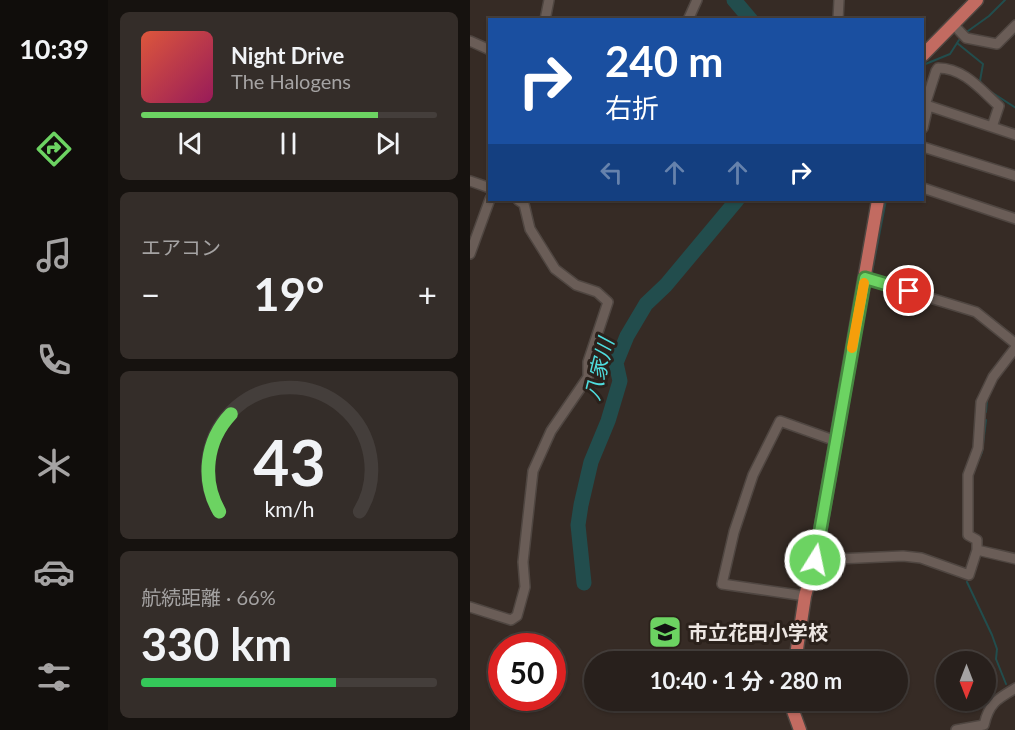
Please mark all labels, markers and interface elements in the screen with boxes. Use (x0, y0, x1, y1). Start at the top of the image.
text: 10:39 (19, 32, 89, 65)
text: 240 m (605, 36, 723, 86)
text: Night Drive (231, 42, 344, 69)
icon: right (506, 42, 584, 120)
text: The Halogens (231, 69, 351, 93)
text: 右折 (605, 91, 659, 124)
icon: previous (174, 127, 207, 160)
icon: pause (272, 127, 305, 160)
icon: next (371, 127, 404, 160)
icon: directions (33, 128, 75, 170)
icon: left (595, 156, 628, 189)
icon: ahead (658, 156, 691, 189)
icon: ahead (721, 156, 754, 189)
icon: right (784, 156, 817, 189)
icon: music (33, 234, 75, 276)
text: エアコン (141, 235, 221, 259)
pin (883, 265, 934, 316)
text: 19° (254, 267, 324, 321)
text: − (141, 274, 160, 314)
text: + (418, 274, 437, 314)
icon: arrive (892, 274, 925, 307)
water label: 八家川 (578, 333, 618, 403)
icon: phone (33, 339, 75, 381)
text: 43 (253, 424, 325, 499)
icon: climate (33, 445, 75, 487)
text: km/h (264, 496, 314, 522)
position arrow (783, 528, 847, 592)
icon: car (33, 551, 75, 593)
text: 航続距離 · 66% (141, 585, 276, 609)
school or university icon: 市立花田小学校 (647, 614, 683, 650)
text: 330 km (141, 617, 292, 671)
place label: 市立花田小学校 (688, 620, 828, 644)
speed limit sign: 50 (488, 633, 566, 711)
north arrow (936, 651, 996, 711)
map controls (936, 651, 996, 711)
icon: filters (33, 656, 75, 698)
text: 10:40 · 1 分 · 280 m (650, 667, 842, 694)

